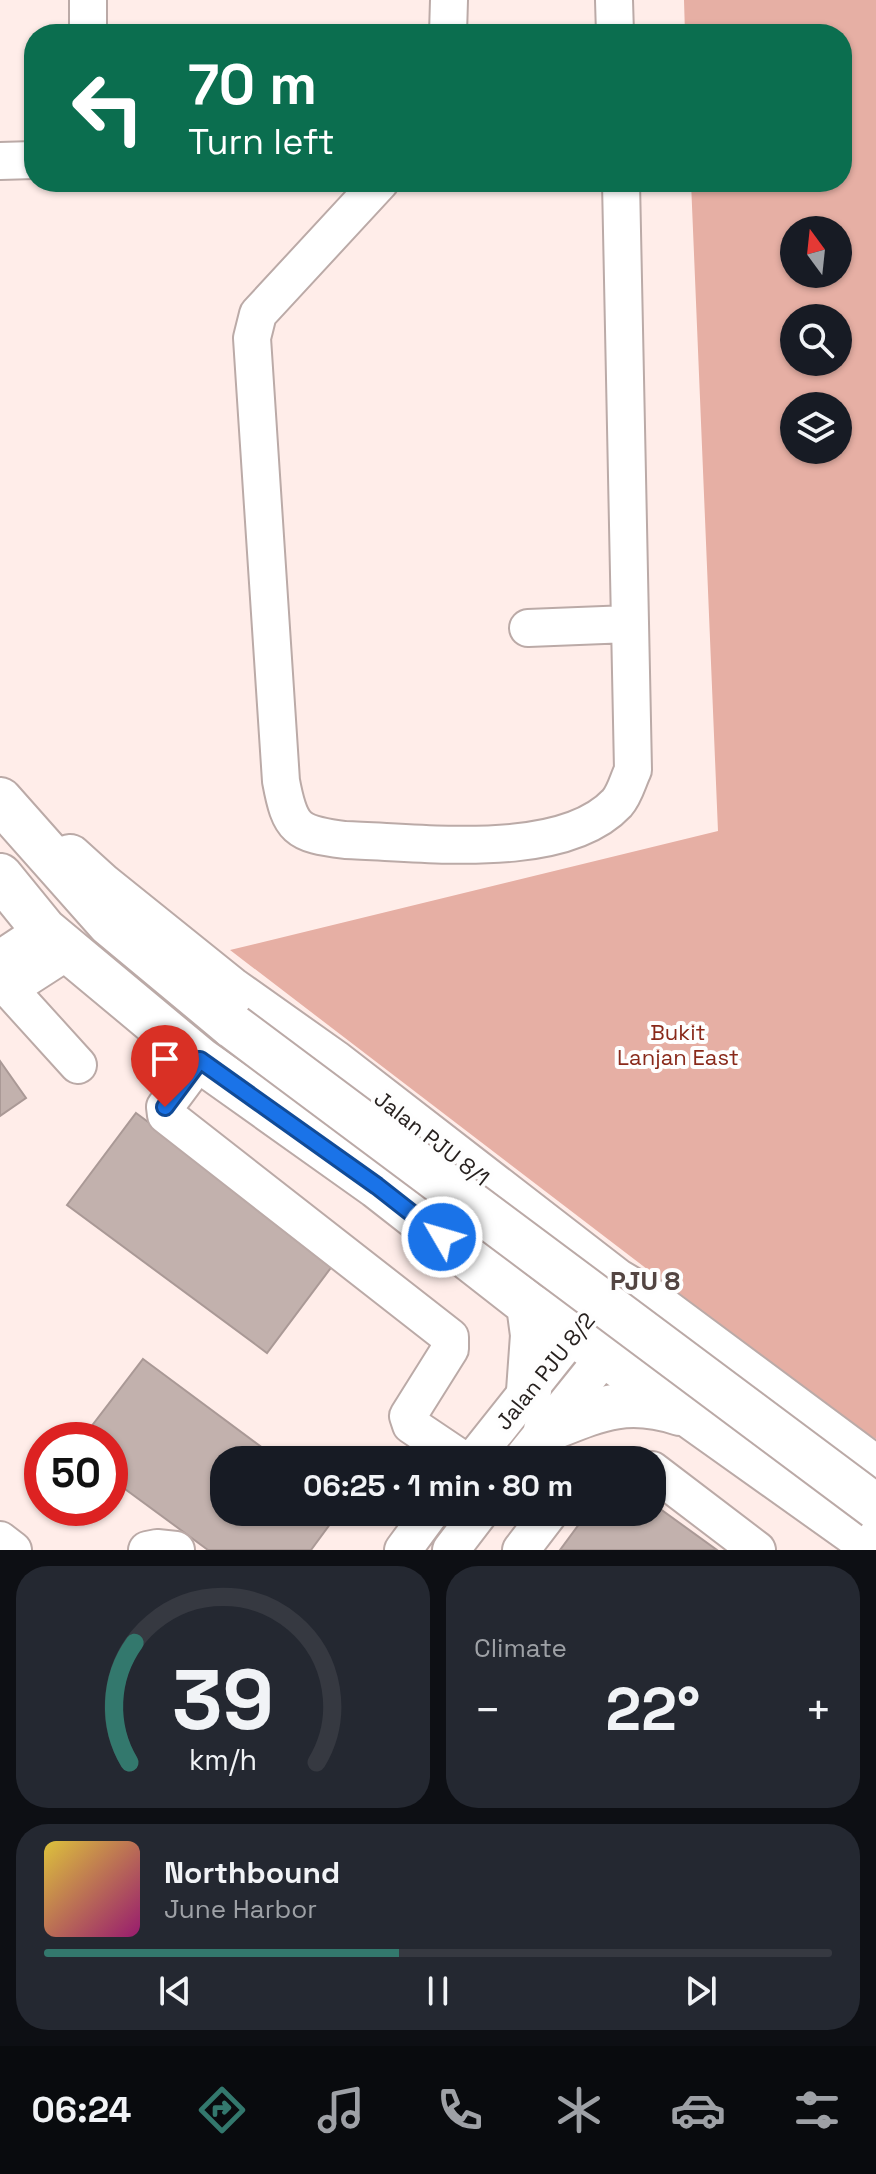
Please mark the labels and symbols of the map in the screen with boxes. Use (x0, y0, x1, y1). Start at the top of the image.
north arrow (780, 216, 852, 288)
park label: Bukit Lanjan East (617, 1018, 739, 1071)
pin (131, 1025, 199, 1107)
street label: Jalan PJU 8/1 (369, 1084, 495, 1192)
position arrow (400, 1195, 484, 1279)
district label: PJU 8 (610, 1264, 680, 1298)
street label: Jalan PJU 8/2 (489, 1307, 601, 1435)
speed limit sign: 50 (24, 1422, 128, 1526)

